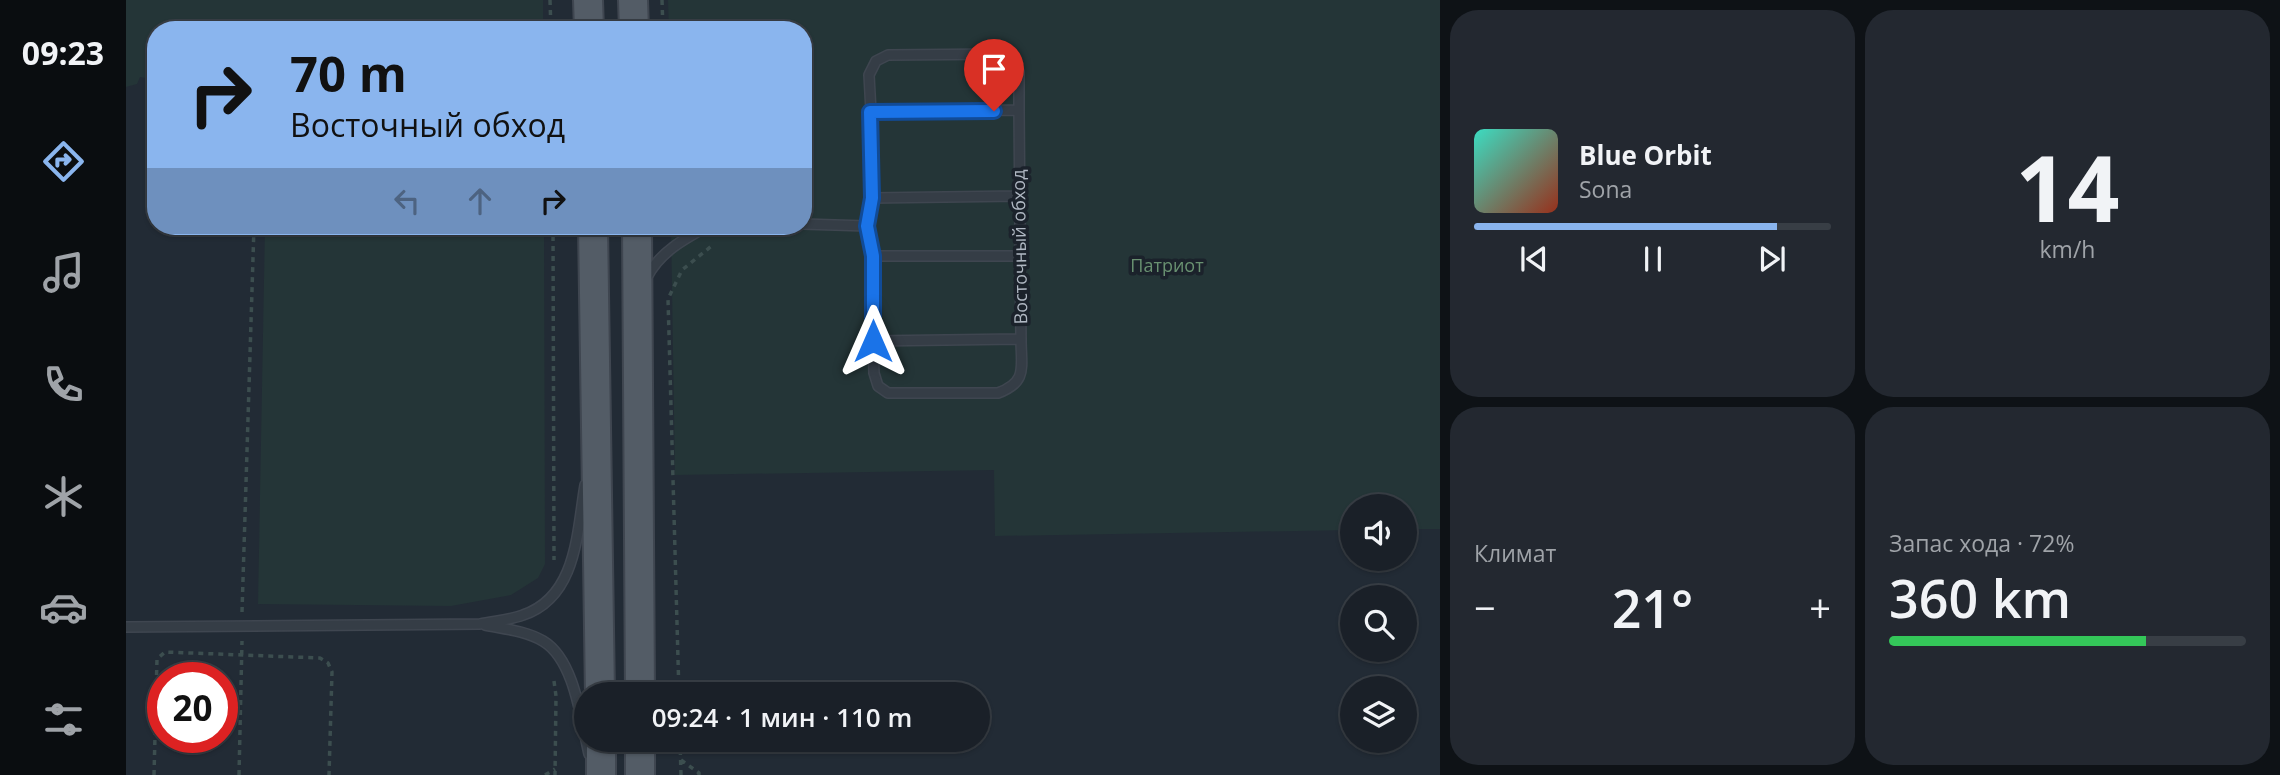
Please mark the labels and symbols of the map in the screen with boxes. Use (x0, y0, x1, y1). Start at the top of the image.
pin (964, 39, 1024, 111)
street label: Восточный обход (1006, 169, 1032, 325)
park label: Патриот (1130, 253, 1204, 277)
position arrow (836, 304, 910, 378)
speed limit sign: 20 (147, 662, 238, 753)

